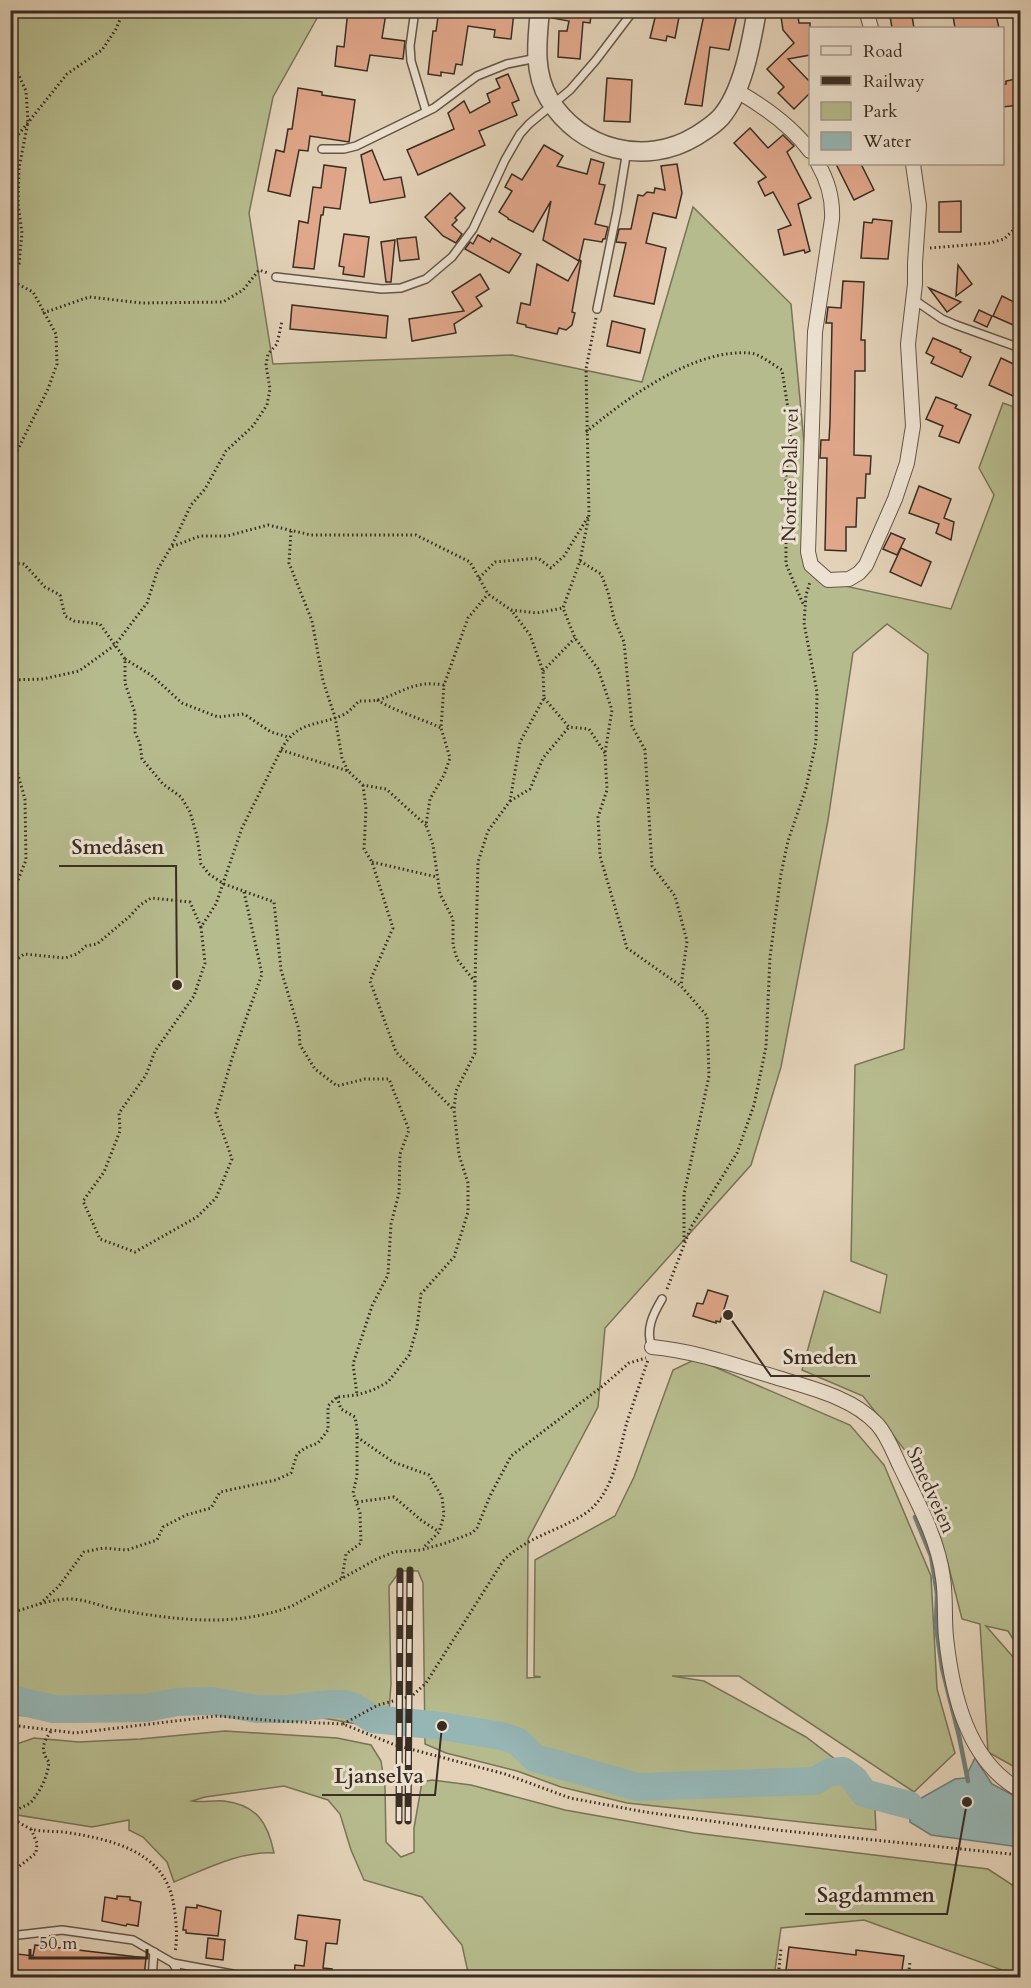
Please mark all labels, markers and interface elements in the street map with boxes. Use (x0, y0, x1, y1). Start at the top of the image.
legend (809, 27, 1004, 165)
text: Road (863, 39, 903, 64)
text: Railway (863, 69, 925, 94)
text: Park (863, 99, 898, 124)
text: Water (862, 129, 912, 154)
street label: Nordre Dals vei (775, 407, 805, 542)
callout: Smedåsen (59, 827, 176, 866)
text: Smedåsen (72, 833, 165, 862)
callout: Smeden (771, 1337, 870, 1376)
text: Smeden (783, 1343, 858, 1372)
street label: Smedveien (900, 1443, 962, 1538)
callout: Ljanselva (322, 1756, 435, 1795)
text: Ljanselva (334, 1762, 424, 1791)
callout: Sagdammen (805, 1875, 947, 1914)
text: Sagdammen (817, 1881, 935, 1910)
scale bar (30, 1922, 147, 1960)
text: 50 m (39, 1931, 78, 1956)

